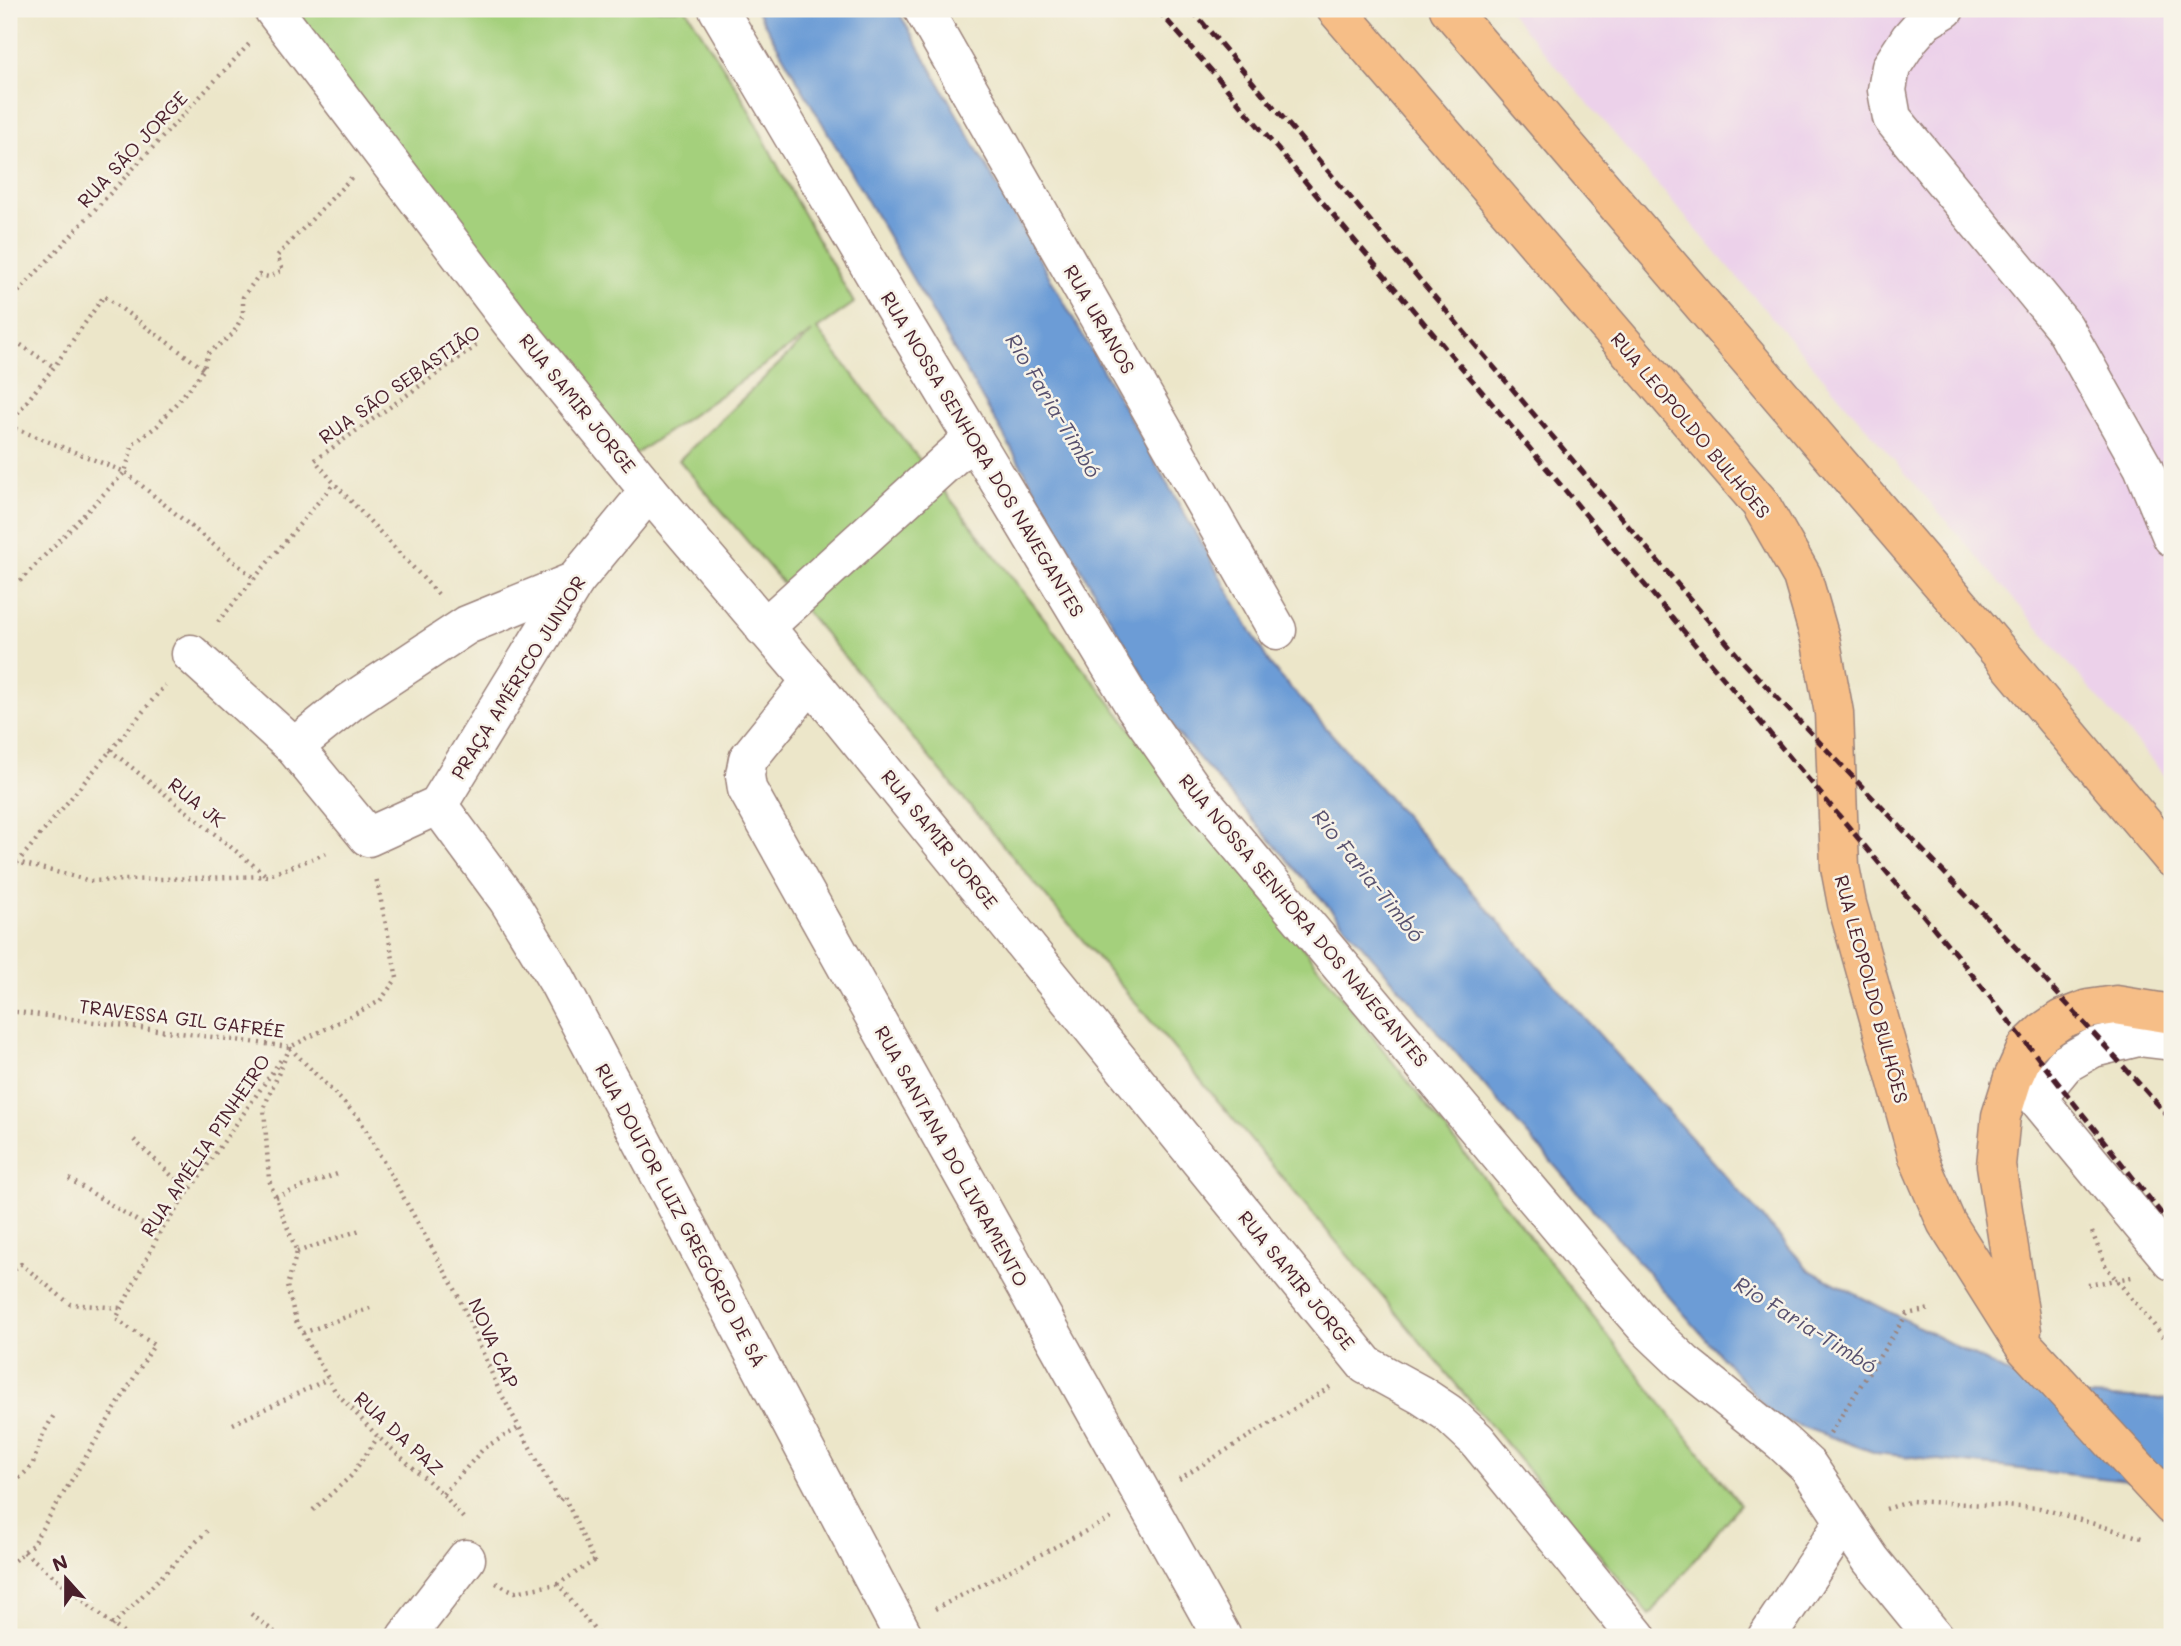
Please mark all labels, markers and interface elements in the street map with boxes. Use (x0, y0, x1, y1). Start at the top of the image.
street label: RUA SÃO JORGE (71, 85, 193, 213)
street label: RUA URANOS (1059, 260, 1141, 378)
street label: RUA NOSSA SENHORA DOS NAVEGANTES (876, 287, 1090, 621)
street label: RUA SÃO SEBASTIÃO (313, 319, 485, 449)
street label: RUA LEOPOLDO BULHÕES (1606, 327, 1776, 523)
street label: RUA SAMIR JORGE (514, 328, 642, 478)
water label: Rio Faria-Timbó (1000, 328, 1108, 482)
street label: PRAÇA AMÉRICO JUNIOR (445, 570, 591, 784)
street label: RUA SAMIR JORGE (876, 764, 1004, 914)
street label: RUA NOSSA SENHORA DOS NAVEGANTES (1174, 768, 1434, 1072)
street label: RUA JK (163, 772, 231, 833)
water label: Rio Faria-Timbó (1307, 803, 1431, 947)
street label: RUA LEOPOLDO BULHÕES (1829, 872, 1915, 1106)
street label: TRAVESSA GIL GAFRÉE (78, 993, 286, 1043)
street label: RUA SANTANA DO LIVRAMENTO (870, 1021, 1034, 1291)
street label: RUA AMÉLIA PINHEIRO (135, 1049, 275, 1241)
street label: RUA DOUTOR LUIZ GREGÓRIO DE SÁ (590, 1059, 772, 1371)
street label: RUA SAMIR JORGE (1233, 1205, 1361, 1355)
water label: Rio Faria-Timbó (1730, 1269, 1882, 1379)
street label: NOVA CAP (463, 1294, 525, 1392)
street label: RUA DA PAZ (349, 1386, 449, 1481)
north arrow (32, 1544, 102, 1614)
text: N (49, 1548, 71, 1577)

